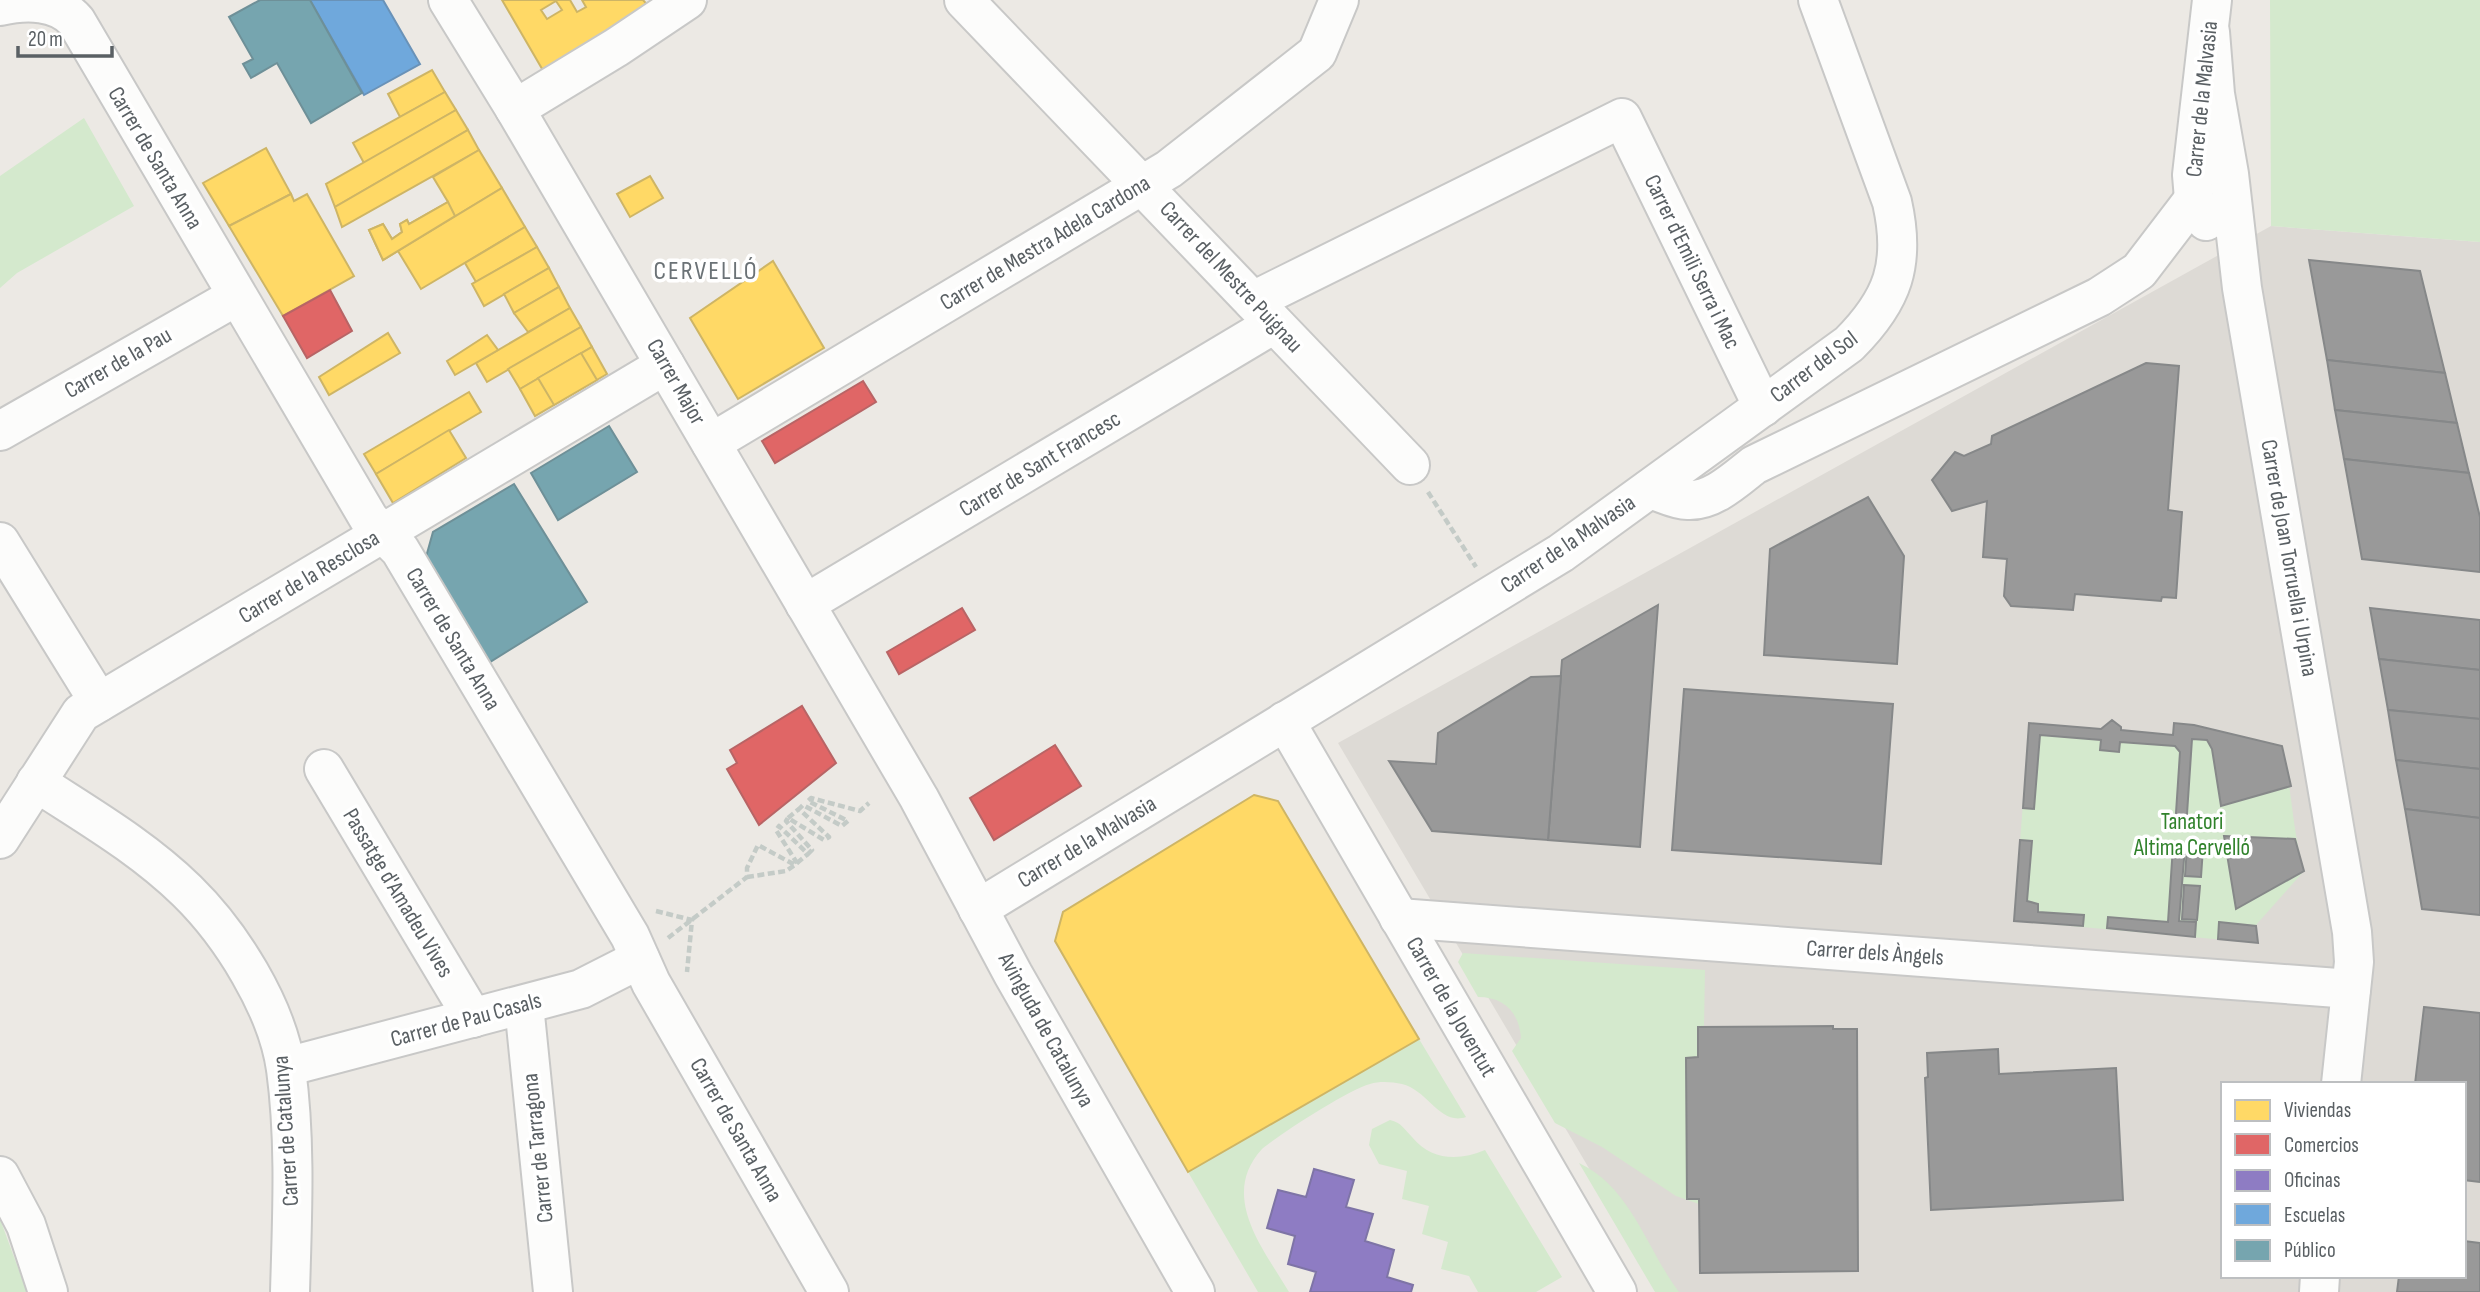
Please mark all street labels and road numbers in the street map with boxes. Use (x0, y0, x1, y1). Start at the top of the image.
street label: Carrer de la Malvasia (2180, 20, 2224, 178)
street label: Carrer de Santa Anna (101, 82, 209, 234)
street label: Carrer de Mestra Adela Cardona (935, 169, 1155, 317)
street label: Carrer d'Emili Serra i Mac (1638, 170, 1746, 354)
street label: Carrer del Mestre Puignau (1154, 195, 1308, 359)
street label: Carrer de la Pau (59, 321, 177, 405)
street label: Carrer del Sol (1765, 325, 1863, 409)
street label: Carrer Major (640, 334, 712, 430)
street label: Carrer de Sant Francesc (954, 405, 1126, 523)
street label: Carrer de Joan Torruella i Urpina (2254, 437, 2324, 679)
street label: Carrer de la Malvasia (1495, 489, 1641, 599)
street label: Carrer de la Resclosa (234, 524, 384, 630)
street label: Carrer de Santa Anna (399, 563, 507, 715)
street label: Carrer de la Malvasia (1013, 790, 1161, 894)
street label: Passatge d'Amadeu Vives (336, 803, 460, 983)
street label: Carrer de la Joventut (1400, 932, 1502, 1082)
street label: Carrer dels Àngels (1805, 934, 1945, 972)
street label: Avinguda de Catalunya (991, 947, 1100, 1112)
street label: Carrer de Pau Casals (387, 986, 545, 1054)
street label: Carrer de Santa Anna (684, 1053, 788, 1207)
street label: Carrer de Catalunya (267, 1055, 305, 1207)
street label: Carrer de Tarragona (516, 1072, 560, 1224)

